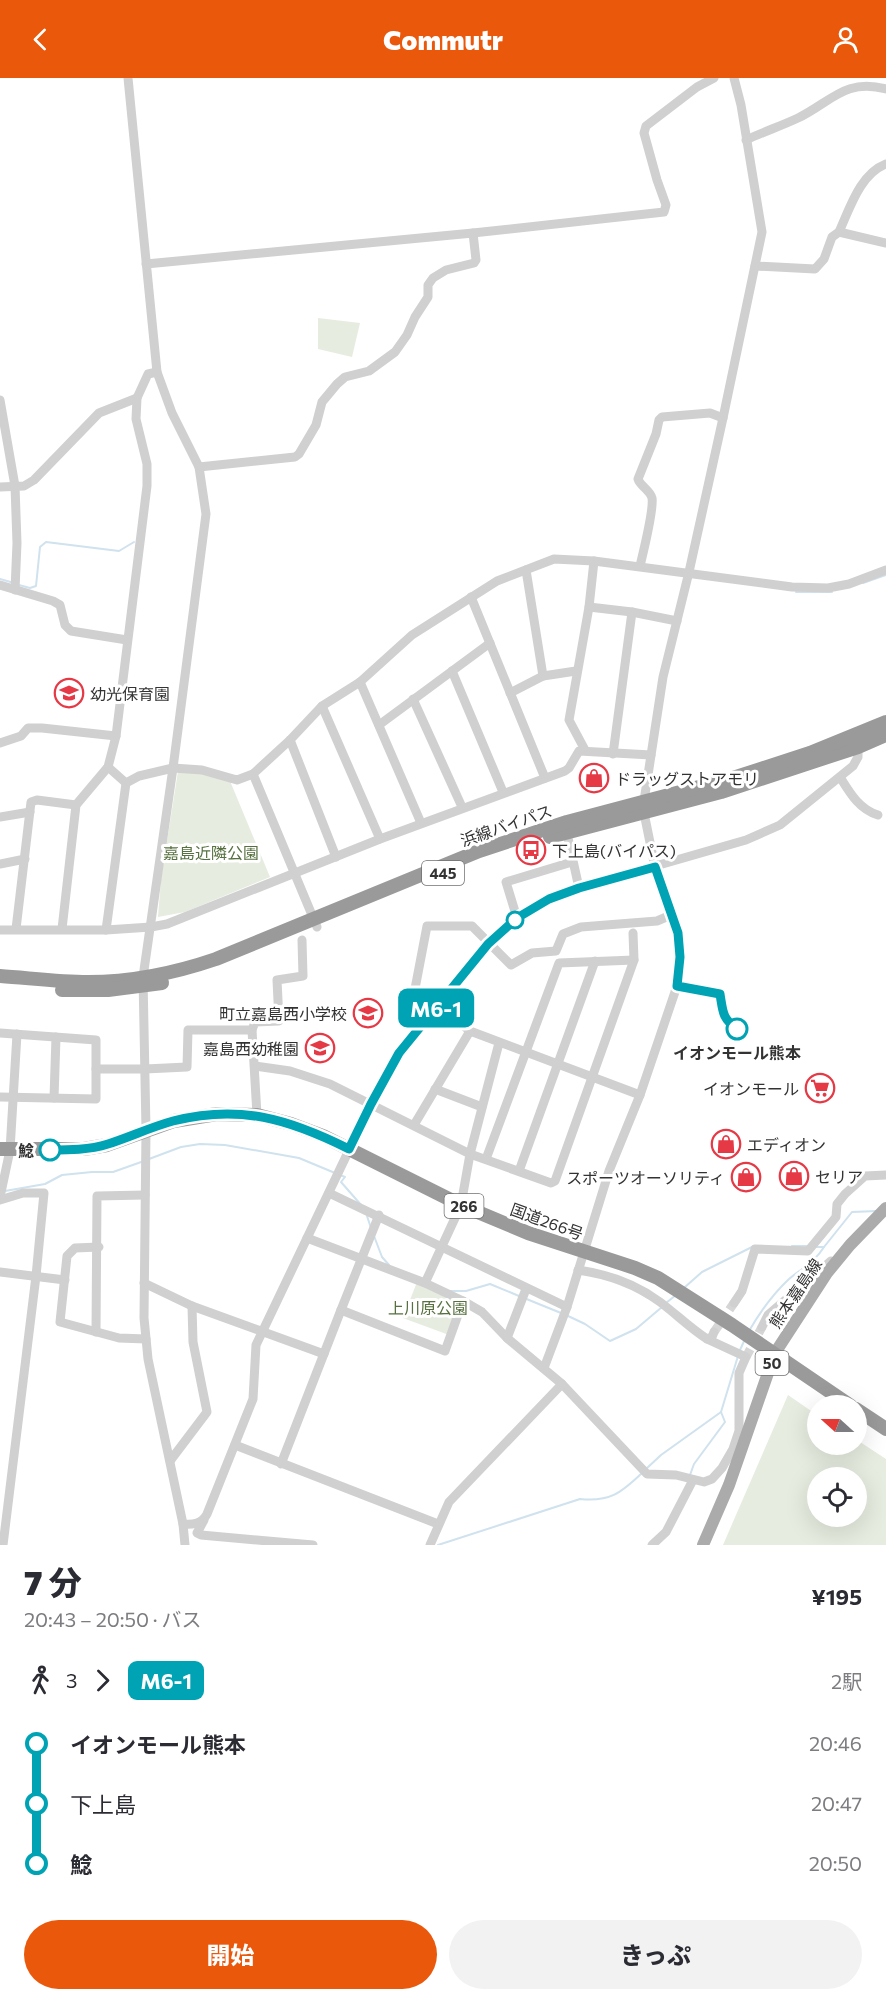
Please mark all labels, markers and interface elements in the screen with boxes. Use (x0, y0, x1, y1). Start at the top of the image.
icon: back (24, 23, 57, 56)
text: Commutr (383, 23, 503, 56)
icon: person (829, 23, 862, 56)
school or university icon: 幼光保育園 (53, 677, 85, 709)
place label: 幼光保育園 (90, 684, 170, 703)
shop icon: ドラッグストアモリ (578, 762, 610, 794)
place label: ドラッグストアモリ (615, 769, 759, 788)
street label: 浜線バイパス (458, 800, 554, 850)
bus stop icon: 下上島(バイパス) (515, 834, 547, 866)
place label: 下上島(バイパス) (552, 841, 676, 860)
park label: 嘉島近隣公園 (163, 843, 259, 862)
road number: 445 (422, 861, 464, 885)
unlabelled marker (506, 911, 524, 929)
line badge: M6-1 (394, 988, 478, 1028)
text: M6-1 (410, 996, 462, 1021)
school or university icon: 町立嘉島西小学校 (352, 997, 384, 1029)
place label: 町立嘉島西小学校 (219, 1004, 347, 1023)
marker: イオンモール熊本 (726, 1018, 748, 1040)
school or university icon: 嘉島西幼稚園 (304, 1032, 336, 1064)
place label: 嘉島西幼稚園 (203, 1039, 299, 1058)
place label: イオンモール熊本 (673, 1043, 801, 1062)
supermarket icon: イオンモール (804, 1072, 836, 1104)
place label: イオンモール (703, 1079, 799, 1098)
shop icon: エディオン (710, 1128, 742, 1160)
place label: エディオン (747, 1135, 826, 1154)
marker: 鯰 (39, 1139, 61, 1161)
place label: 鯰 (18, 1141, 34, 1160)
shop icon: セリア (778, 1160, 810, 1192)
shop icon: スポーツオーソリティ (730, 1161, 762, 1193)
place label: セリア (815, 1167, 863, 1186)
place label: スポーツオーソリティ (566, 1168, 725, 1187)
road number: 266 (444, 1194, 484, 1218)
street label: 国道266号 (508, 1199, 586, 1243)
street label: 熊本嘉島線 (765, 1255, 825, 1331)
park label: 上川原公園 (388, 1298, 468, 1317)
road number: 50 (756, 1351, 788, 1375)
north arrow (807, 1395, 867, 1455)
map controls (807, 1395, 867, 1527)
button: locate (807, 1467, 867, 1527)
text: 7 分 (24, 1561, 82, 1602)
text: ¥195 (812, 1583, 862, 1610)
text: 20:43 – 20:50 · バス (24, 1607, 201, 1631)
icon: walk (24, 1664, 57, 1697)
icon: forward (86, 1664, 119, 1697)
text: 3 (66, 1668, 77, 1692)
text: M6-1 (140, 1668, 192, 1693)
text: 2駅 (831, 1669, 862, 1693)
text: イオンモール熊本 (70, 1731, 246, 1758)
text: 20:46 (809, 1731, 862, 1755)
text: 下上島 (70, 1791, 136, 1818)
text: 20:47 (811, 1791, 862, 1815)
text: 鯰 (70, 1851, 92, 1878)
text: 20:50 (809, 1851, 862, 1875)
button: 開始 (24, 1920, 437, 1989)
button: きっぷ (449, 1920, 862, 1989)

